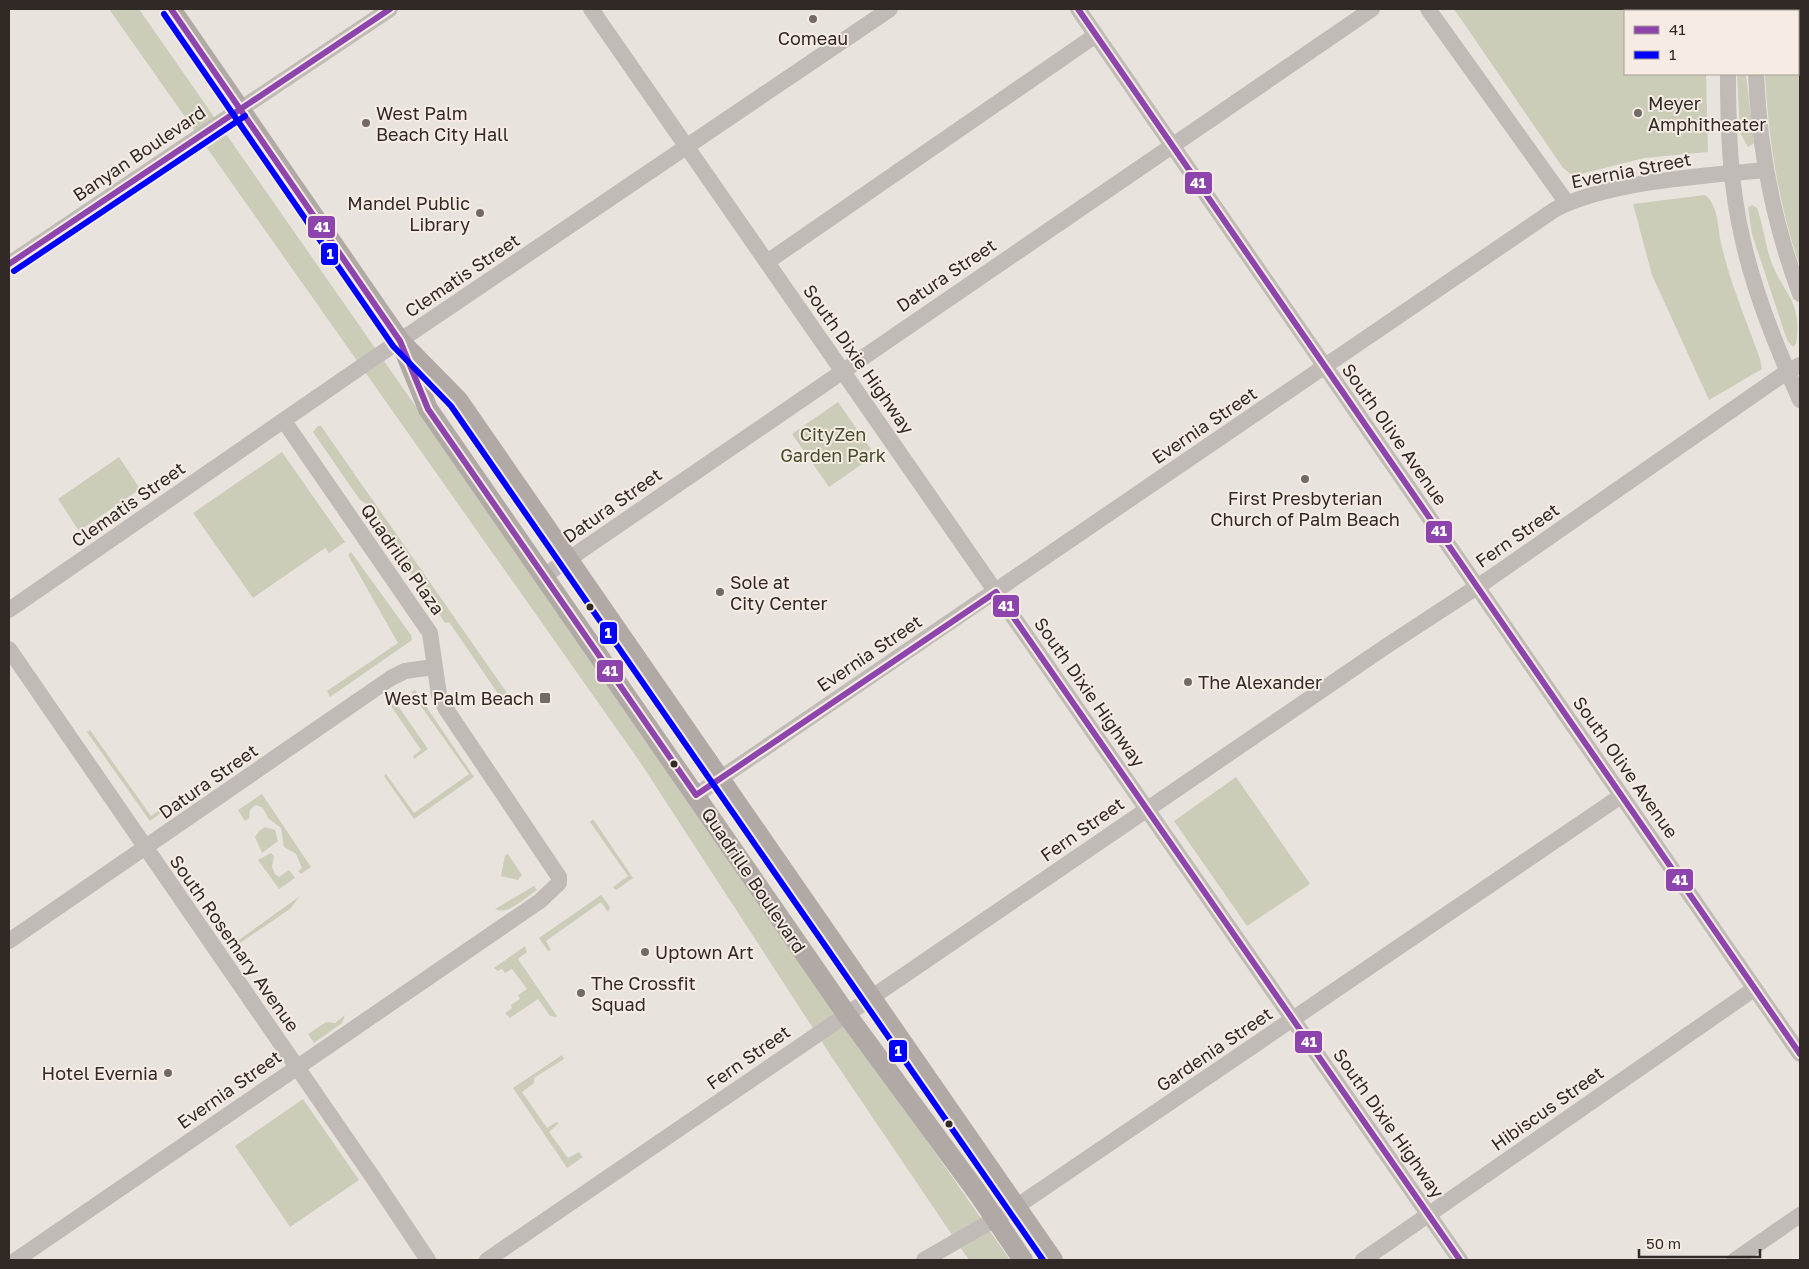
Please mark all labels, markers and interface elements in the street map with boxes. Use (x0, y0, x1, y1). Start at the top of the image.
legend (1624, 10, 1799, 75)
marker: Comeau (807, 13, 819, 25)
text: 41 (1669, 20, 1685, 38)
place label: Comeau (778, 27, 848, 49)
text: 1 (1669, 45, 1676, 63)
place label: Meyer Amphitheater (1648, 92, 1766, 135)
street label: Banyan Boulevard (68, 100, 210, 206)
place label: West Palm Beach City Hall (376, 102, 509, 145)
marker: Meyer Amphitheater (1632, 107, 1644, 119)
marker: West Palm Beach City Hall (360, 117, 372, 129)
street label: Evernia Street (1569, 148, 1693, 192)
line badge: 41 (1184, 171, 1213, 195)
text: 41 (1190, 174, 1206, 191)
place label: Mandel Public Library (347, 192, 470, 235)
marker: Mandel Public Library (474, 207, 486, 219)
line badge: 41 (307, 215, 336, 239)
text: 41 (314, 218, 330, 235)
street label: Clematis Street (400, 229, 524, 321)
street label: Datura Street (892, 234, 1000, 316)
line badge: 1 (320, 242, 339, 266)
text: 1 (326, 245, 334, 262)
street label: South Dixie Highway (799, 280, 919, 438)
street label: South Olive Avenue (1338, 359, 1452, 509)
street label: Evernia Street (1147, 382, 1261, 468)
park label: CityZen Garden Park (780, 423, 886, 466)
street label: Clematis Street (67, 457, 189, 551)
street label: Datura Street (558, 463, 666, 547)
marker: First Presbyterian Church of Palm Beach (1299, 473, 1311, 485)
place label: First Presbyterian Church of Palm Beach (1210, 487, 1400, 530)
street label: Fern Street (1471, 498, 1563, 572)
street label: Quadrille Plaza (357, 499, 449, 619)
line badge: 41 (1425, 520, 1453, 544)
text: 41 (1431, 522, 1447, 539)
place label: Sole at City Center (730, 571, 827, 614)
marker: Sole at City Center (714, 586, 726, 598)
line badge: 41 (992, 594, 1020, 618)
text: 41 (998, 597, 1014, 614)
unlabelled marker (585, 602, 595, 612)
street label: Evernia Street (812, 610, 926, 696)
street label: South Dixie Highway (1030, 613, 1150, 771)
line badge: 1 (599, 621, 618, 645)
text: 1 (604, 624, 612, 641)
line badge: 41 (596, 659, 624, 683)
text: 41 (602, 662, 618, 679)
place label: The Alexander (1198, 671, 1322, 693)
marker: The Alexander (1182, 676, 1194, 688)
place label: West Palm Beach (384, 687, 534, 709)
marker: West Palm Beach (538, 691, 552, 705)
street label: South Olive Avenue (1569, 692, 1683, 842)
street label: Datura Street (154, 739, 262, 823)
unlabelled marker (669, 759, 679, 769)
street label: Fern Street (1036, 792, 1128, 866)
street label: Quadrille Boulevard (697, 803, 811, 957)
street label: South Rosemary Avenue (166, 850, 304, 1036)
line badge: 41 (1665, 868, 1694, 892)
text: 41 (1672, 871, 1688, 888)
place label: Uptown Art (655, 941, 754, 963)
marker: Uptown Art (639, 946, 651, 958)
place label: The Crossfit Squad (591, 972, 696, 1015)
marker: The Crossfit Squad (575, 987, 587, 999)
street label: Gardenia Street (1152, 1002, 1276, 1096)
street label: Fern Street (702, 1020, 794, 1094)
line badge: 41 (1294, 1030, 1323, 1054)
text: 41 (1301, 1033, 1317, 1050)
line badge: 1 (888, 1039, 908, 1063)
text: 1 (894, 1042, 902, 1059)
street label: South Dixie Highway (1329, 1044, 1449, 1202)
street label: Evernia Street (173, 1045, 285, 1133)
street label: Hibiscus Street (1487, 1061, 1607, 1155)
place label: Hotel Evernia (42, 1062, 158, 1084)
marker: Hotel Evernia (162, 1067, 174, 1079)
unlabelled marker (944, 1119, 954, 1129)
scale bar (1639, 1226, 1760, 1258)
text: 50 m (1646, 1234, 1681, 1252)

